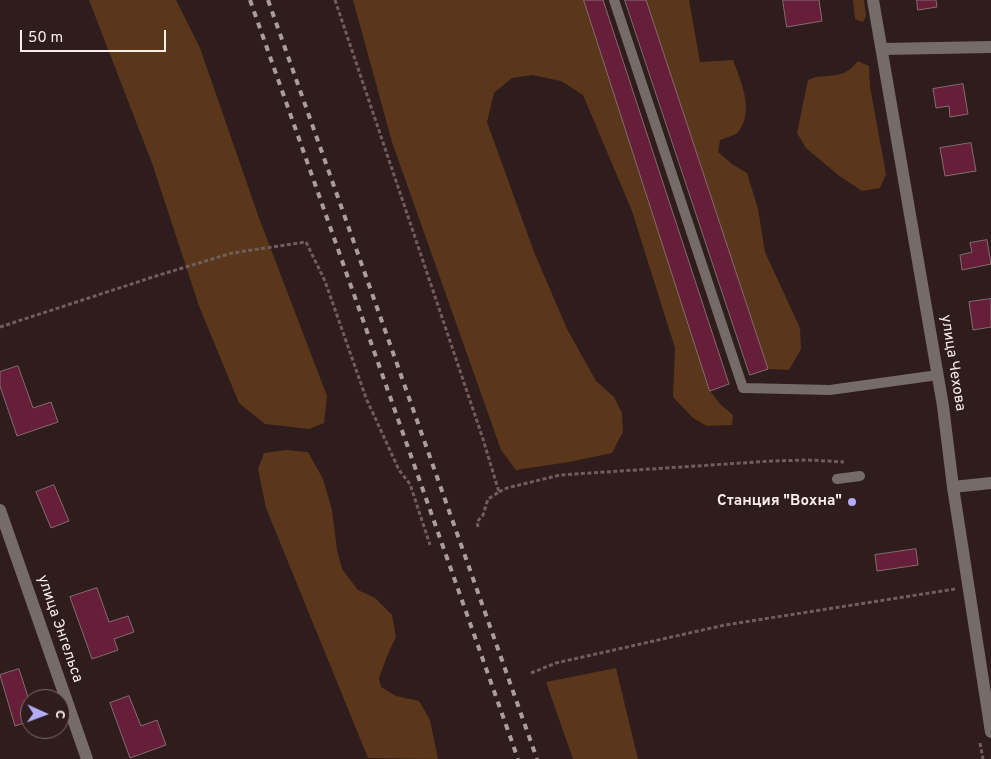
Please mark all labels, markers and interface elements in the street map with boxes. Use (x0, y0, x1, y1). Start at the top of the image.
scale bar (22, 20, 169, 52)
text: 50 m (28, 29, 63, 48)
street label: улица Чехова (935, 314, 969, 412)
place label: Станция "Вохна" (717, 493, 842, 511)
marker: Станция "Вохна" (846, 496, 858, 508)
street label: улица Энгельса (32, 573, 86, 685)
north arrow (20, 689, 70, 739)
text: С (51, 710, 68, 719)

